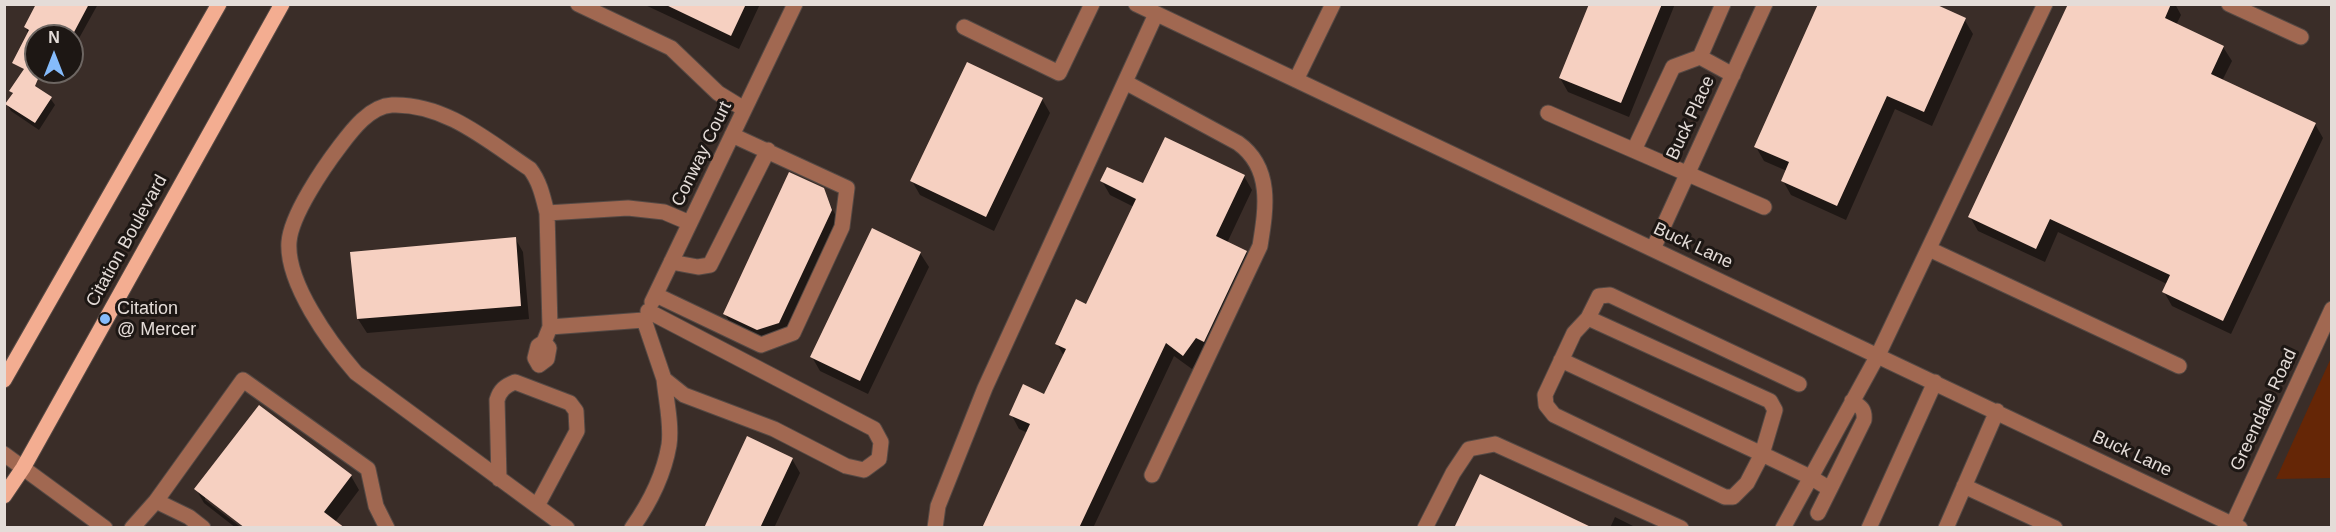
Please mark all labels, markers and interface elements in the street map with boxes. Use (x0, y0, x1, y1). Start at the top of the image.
north arrow (24, 24, 84, 84)
text: N (48, 29, 60, 46)
street label: Buck Place (1662, 73, 1720, 163)
street label: Conway Court (667, 98, 737, 210)
street label: Citation Boulevard (82, 171, 172, 311)
street label: Buck Lane (1650, 218, 1736, 274)
place label: Citation @ Mercer (117, 298, 196, 340)
marker: Citation @ Mercer (98, 312, 112, 326)
street label: Greendale Road (2226, 346, 2302, 474)
street label: Buck Lane (2089, 426, 2175, 482)

